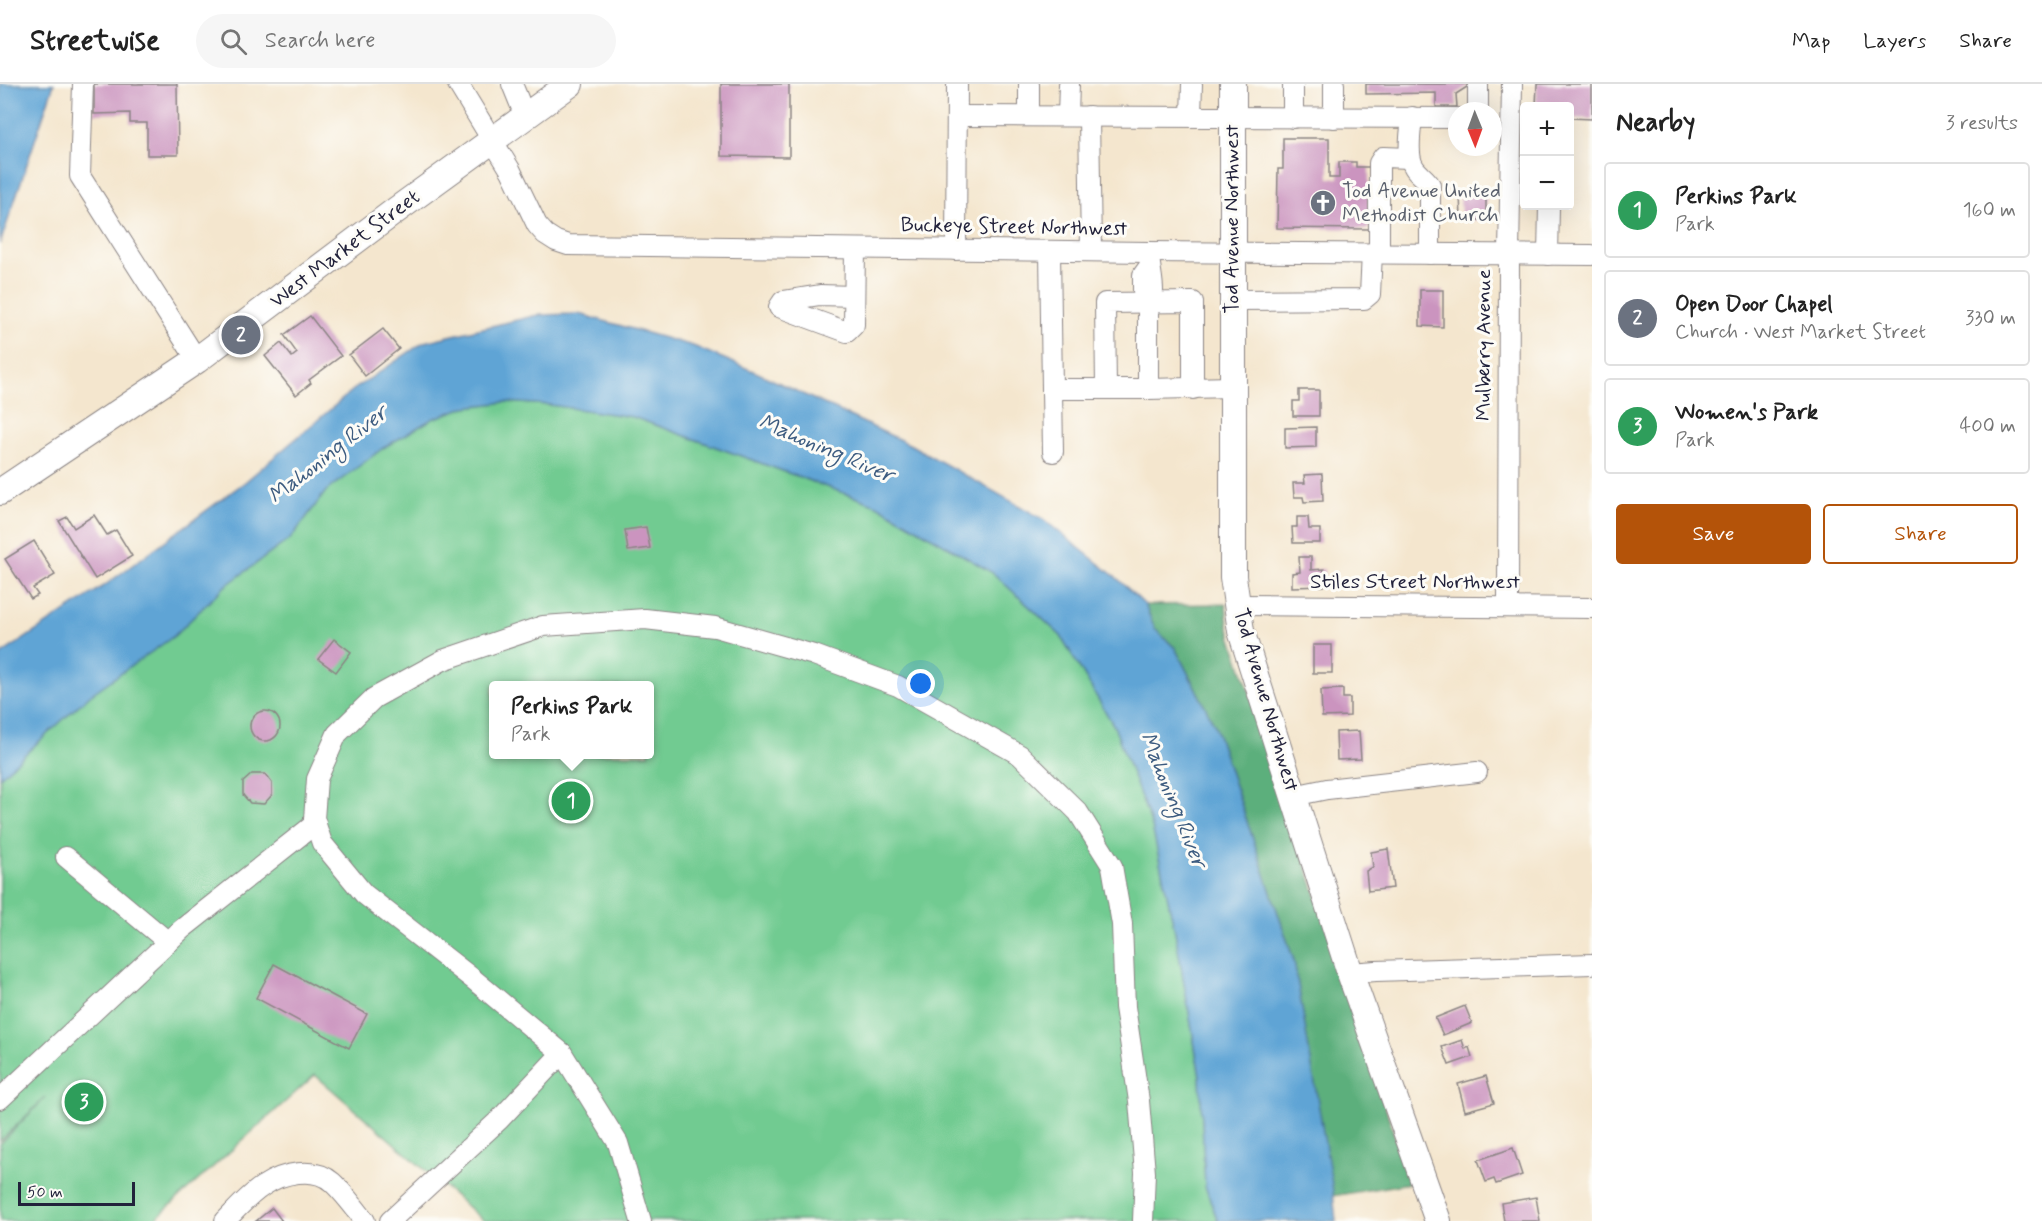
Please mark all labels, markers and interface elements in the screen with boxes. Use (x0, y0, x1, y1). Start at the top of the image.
search box (196, 14, 616, 68)
text: Streetwise (30, 23, 160, 60)
icon: search (217, 25, 250, 58)
text: Search here (265, 27, 375, 55)
text: Map (1792, 27, 1830, 55)
text: Layers (1863, 27, 1926, 55)
text: Share (1959, 27, 2012, 55)
north arrow (1448, 102, 1502, 156)
map controls (1520, 102, 1574, 210)
button: + (1520, 102, 1574, 156)
text: Nearby (1616, 106, 1695, 140)
text: 3 results (1946, 110, 2018, 137)
street label: Tod Avenue Northwest (1218, 124, 1246, 314)
button: − (1520, 156, 1574, 210)
place label: Tod Avenue United Methodist Church (1342, 177, 1501, 229)
street label: West Market Street (264, 183, 426, 315)
text: Perkins Park (1675, 183, 1797, 211)
church icon: Tod Avenue United Methodist Church (1308, 188, 1338, 218)
text: 1 (1633, 197, 1642, 224)
text: 160 m (1963, 197, 2016, 224)
street label: Buckeye Street Northwest (900, 211, 1128, 243)
text: Park (1675, 211, 1715, 238)
street label: Mulberry Avenue (1470, 269, 1498, 421)
text: Open Door Chapel (1675, 291, 1833, 319)
text: 2 (1633, 305, 1642, 332)
text: 330 m (1965, 305, 2016, 332)
pin: 2 (222, 312, 260, 358)
text: Church · West Market Street (1675, 319, 1926, 346)
water label: Mahoning River (263, 398, 397, 512)
text: Women's Park (1675, 399, 1818, 427)
water label: Mahoning River (754, 408, 900, 493)
text: 3 (1633, 413, 1642, 440)
text: 400 m (1960, 413, 2016, 440)
text: Park (1675, 427, 1715, 454)
button: Save (1616, 504, 1811, 564)
button: Share (1823, 504, 2018, 564)
street label: Stiles Street Northwest (1310, 568, 1520, 596)
street label: Tod Avenue Northwest (1226, 605, 1306, 795)
your location (906, 669, 935, 698)
popup (489, 681, 654, 759)
text: Perkins Park (511, 693, 632, 721)
text: Park (511, 721, 550, 748)
water label: Mahoning River (1131, 728, 1214, 875)
pin: 1 (552, 778, 590, 824)
pin: 3 (64, 1080, 104, 1124)
scale bar (18, 1179, 135, 1206)
text: 50 m (27, 1182, 63, 1203)

